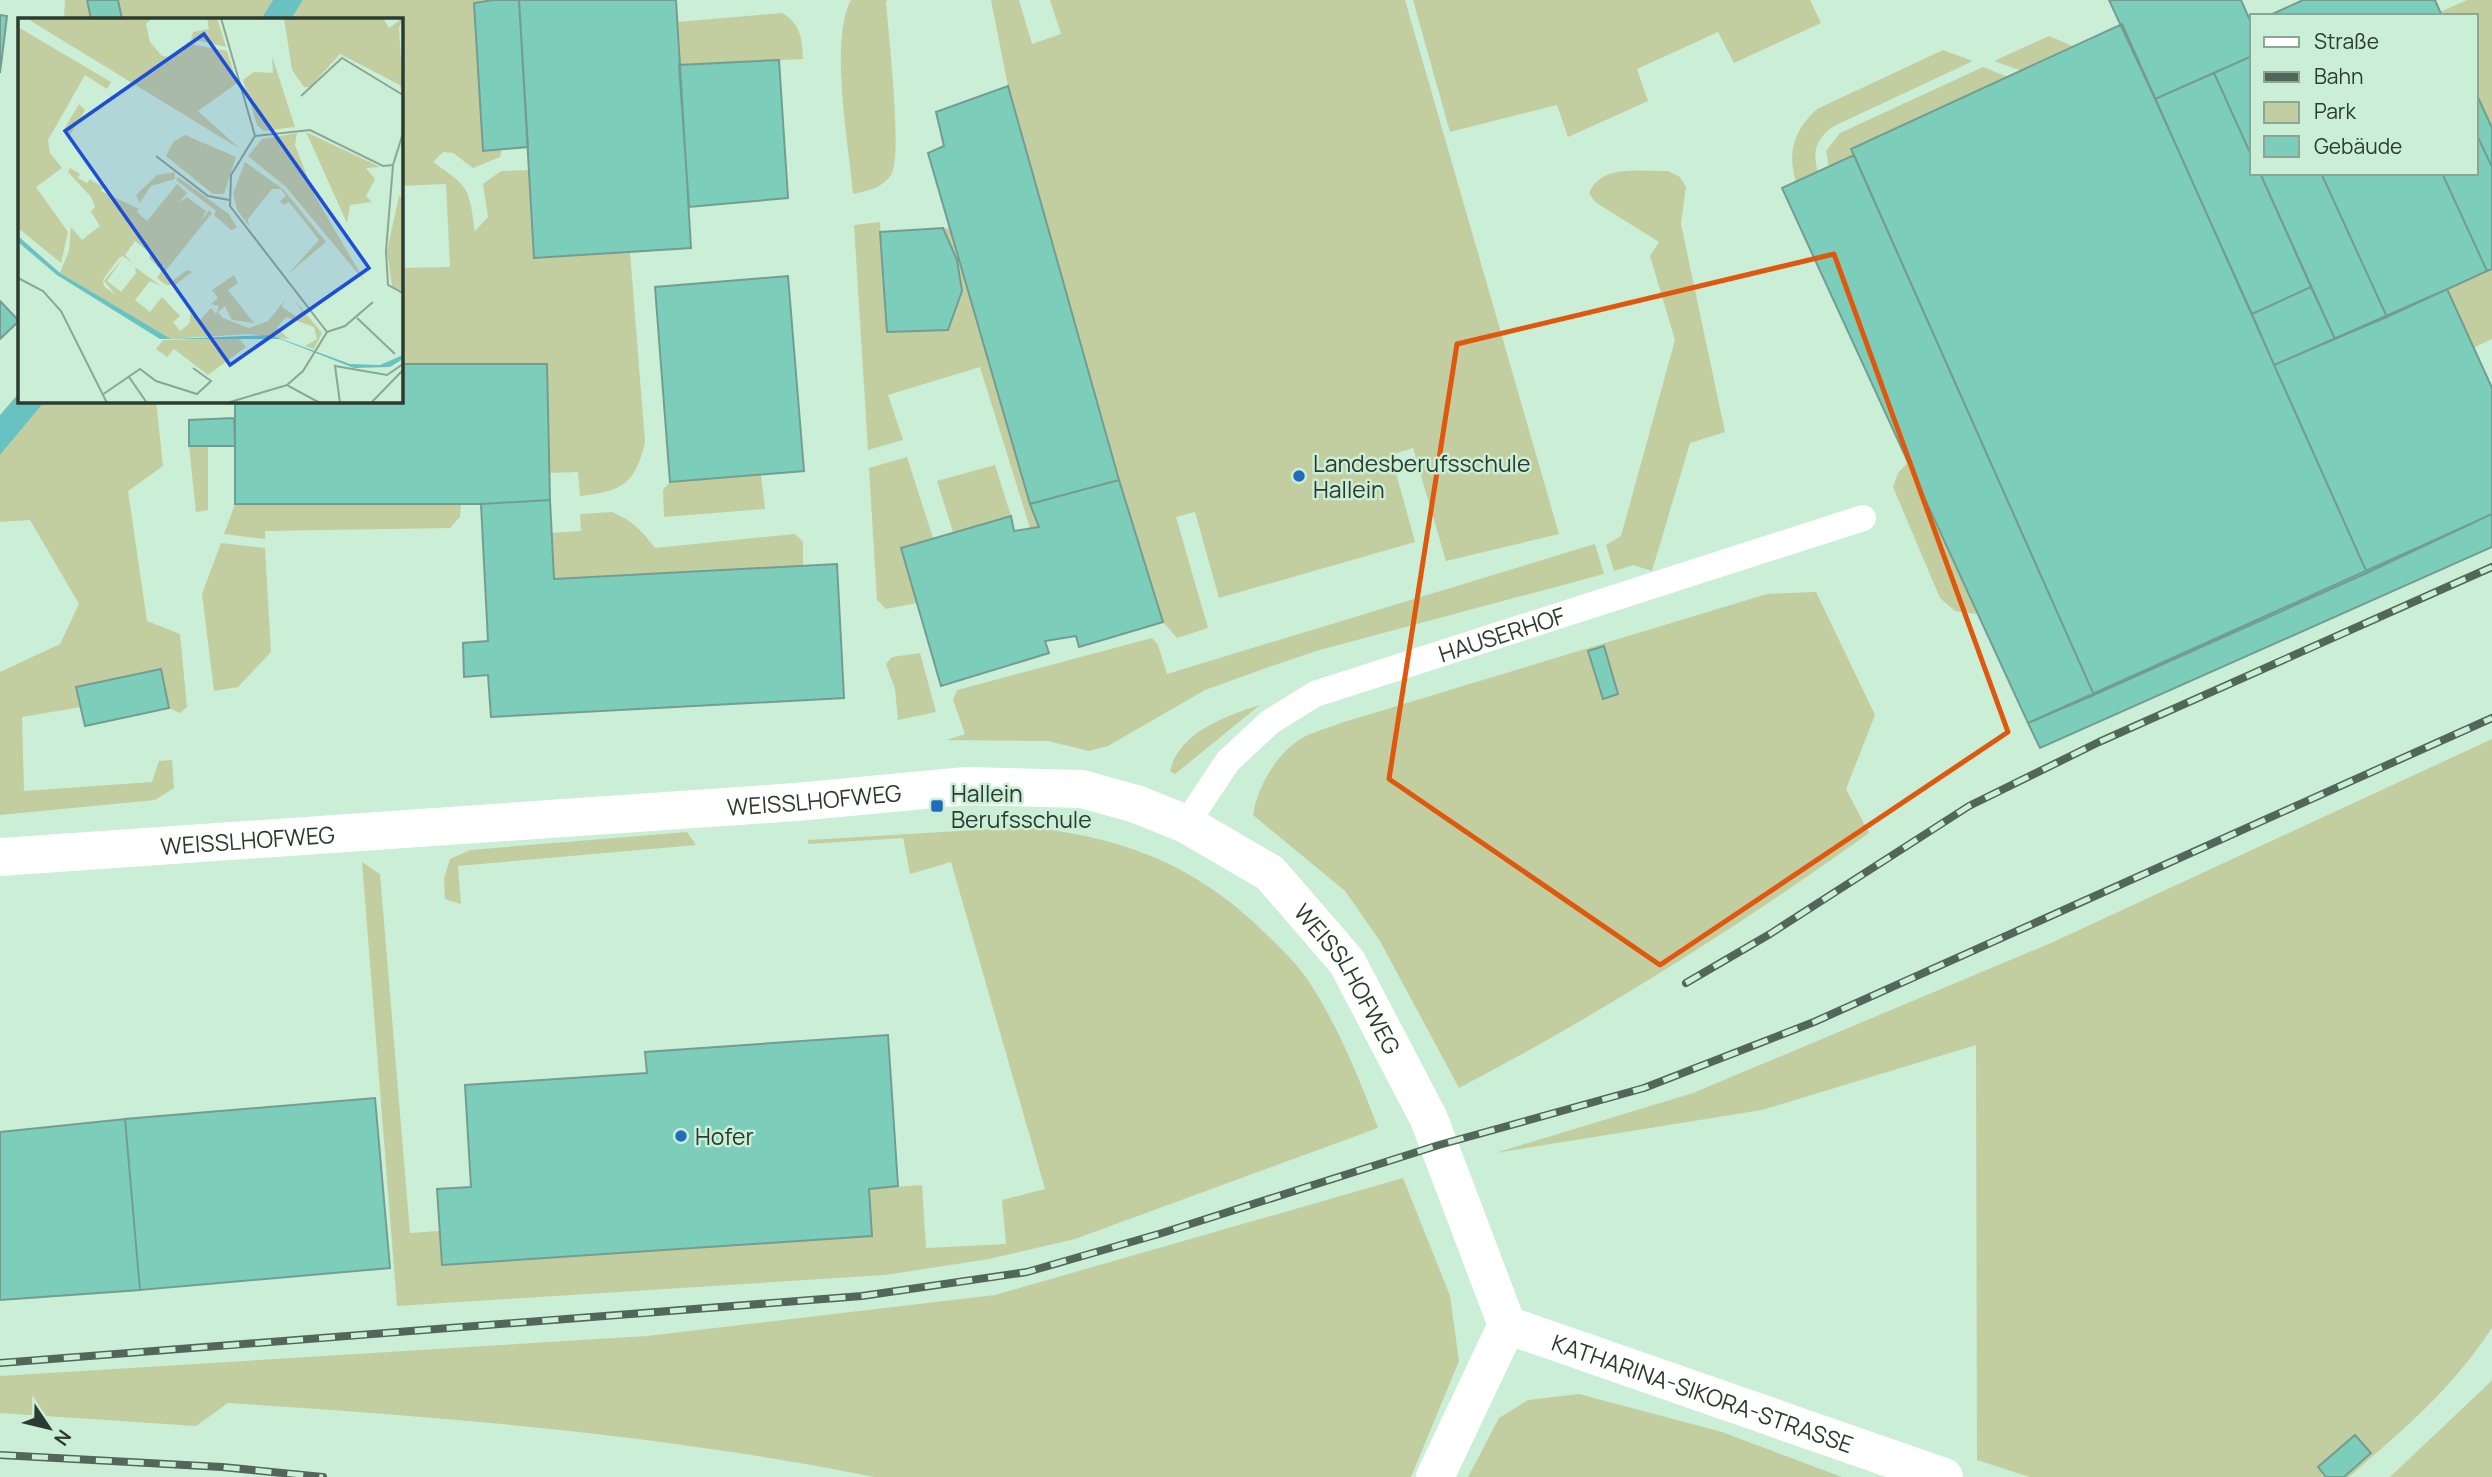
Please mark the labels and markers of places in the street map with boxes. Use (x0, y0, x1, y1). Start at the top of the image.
place label: Landesberufsschule Hallein (1313, 447, 1530, 505)
marker: Landesberufsschule Hallein (1291, 468, 1307, 484)
place label: Hallein Berufsschule (951, 777, 1092, 835)
marker: Hallein Berufsschule (929, 798, 945, 814)
place label: Hofer (695, 1120, 754, 1152)
marker: Hofer (673, 1128, 689, 1144)

